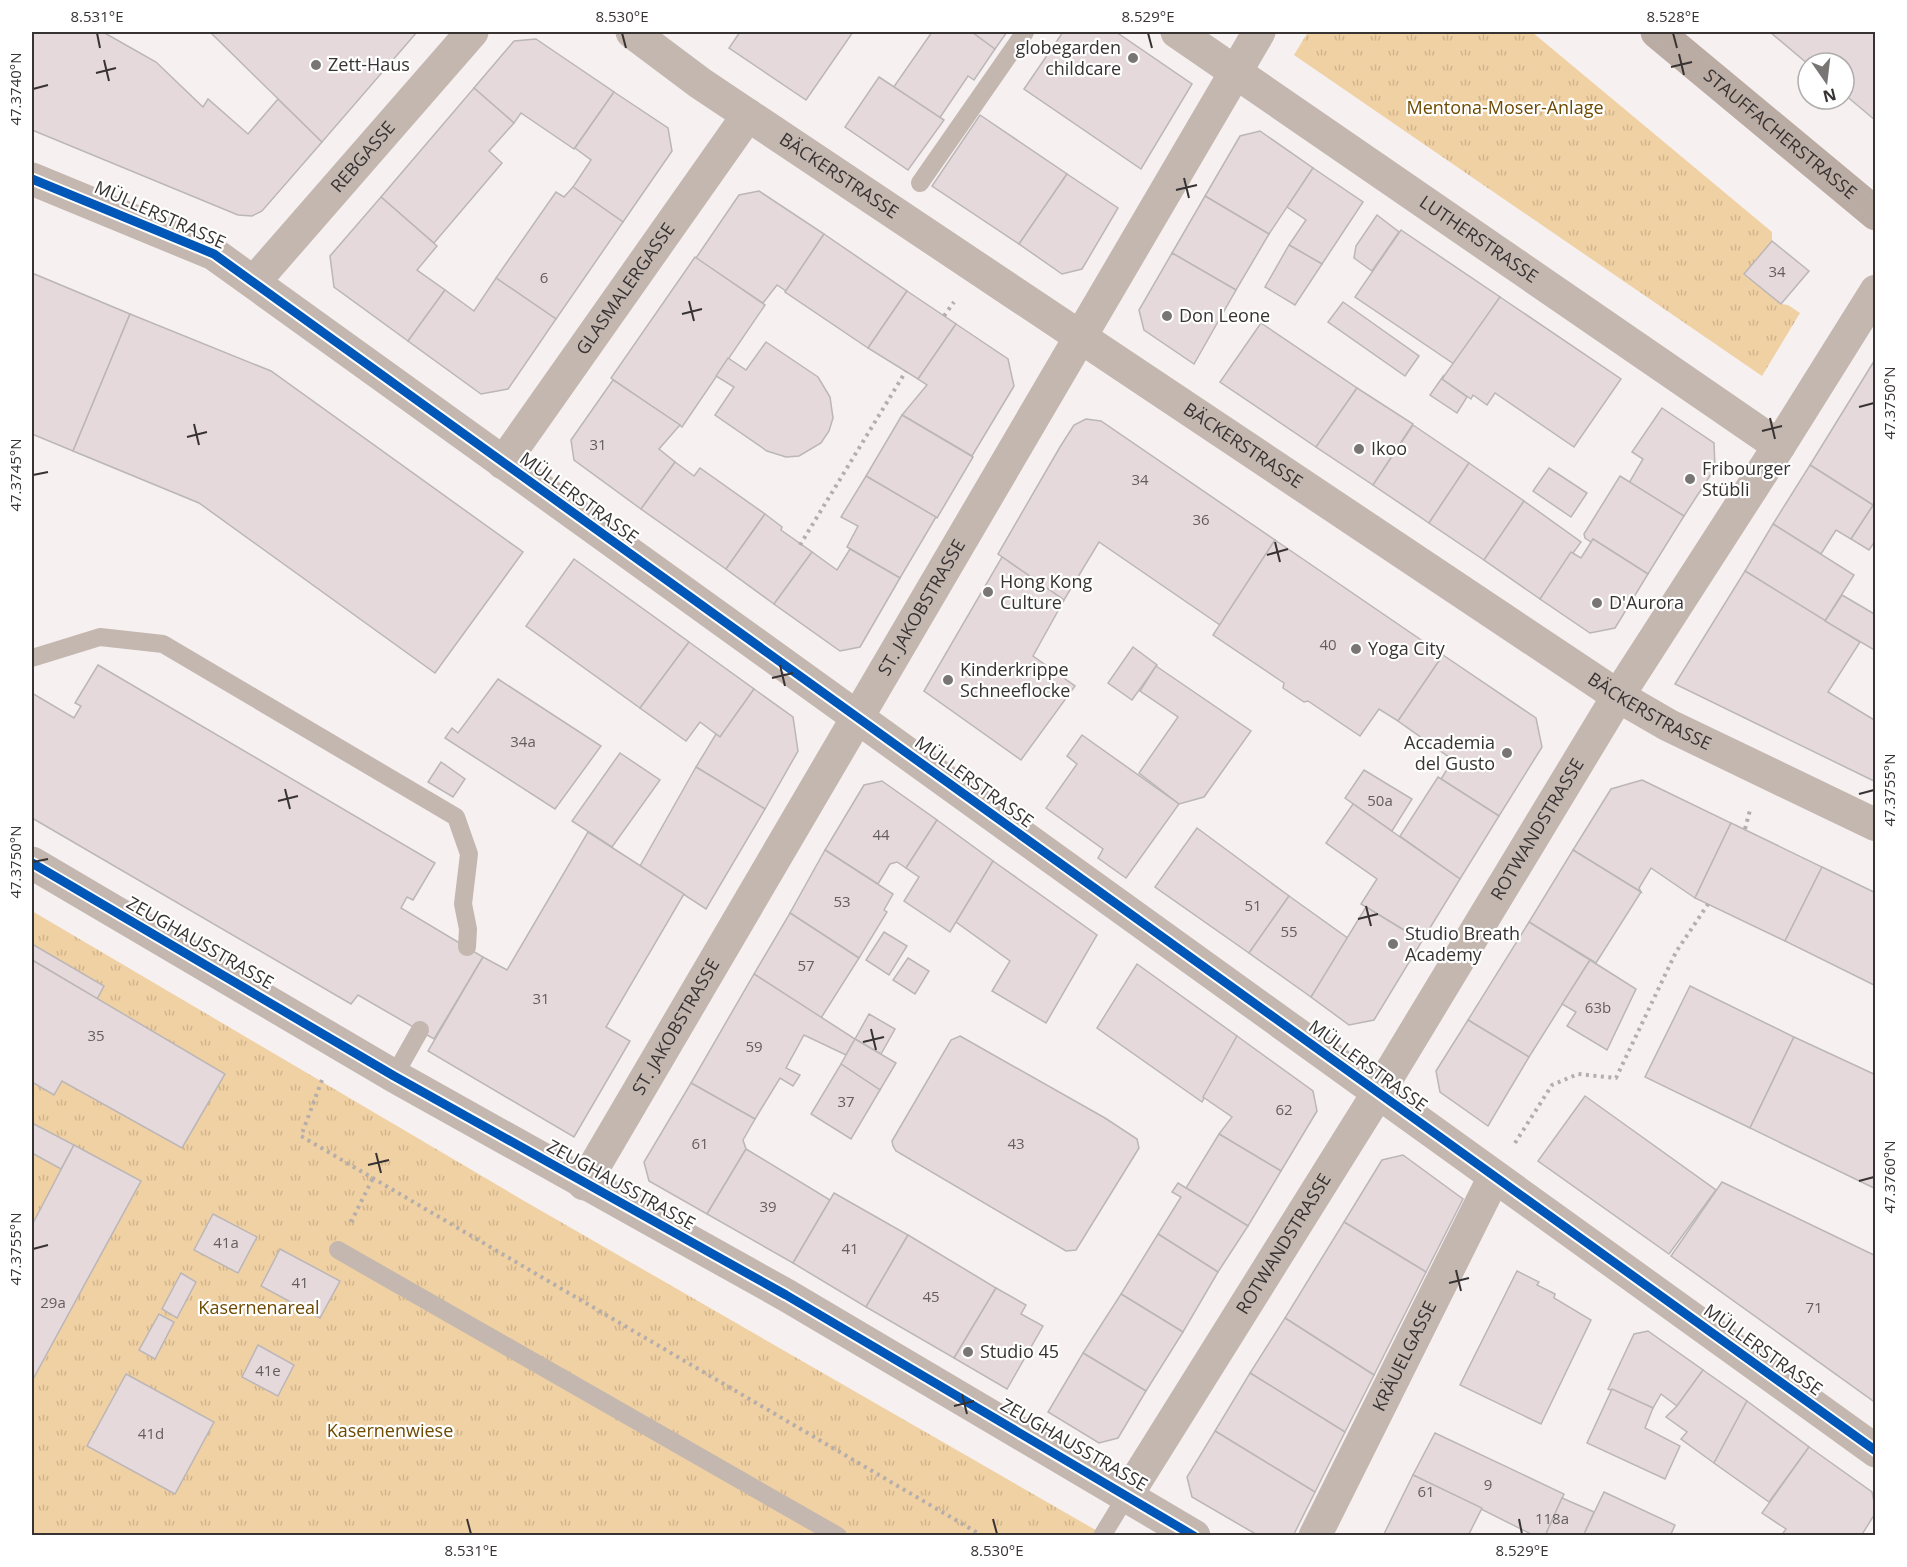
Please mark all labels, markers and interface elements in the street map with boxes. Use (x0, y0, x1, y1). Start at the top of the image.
text: 8.531°E (70, 6, 124, 26)
text: 8.530°E (595, 6, 649, 26)
text: 8.529°E (1121, 6, 1175, 26)
text: 8.528°E (1646, 6, 1700, 26)
place label: globegarden childcare (1015, 35, 1121, 80)
marker: globegarden childcare (1126, 51, 1140, 65)
north arrow (1796, 51, 1856, 111)
text: 47.3740°N (5, 52, 25, 126)
place label: Zett-Haus (328, 52, 410, 76)
marker: Zett-Haus (309, 58, 323, 72)
street label: STAUFFACHERSTRASSE (1699, 63, 1862, 204)
text: N (1821, 83, 1839, 108)
park label: Mentona-Moser-Anlage (1406, 95, 1604, 119)
street label: REBGASSE (325, 116, 400, 197)
street label: BÄCKERSTRASSE (775, 126, 904, 223)
street label: MÜLLERSTRASSE (91, 174, 230, 254)
street label: LUTHERSTRASSE (1415, 189, 1543, 288)
street label: GLASMALERGASSE (570, 218, 680, 359)
house number: 34 (1768, 261, 1786, 281)
house number: 6 (540, 267, 548, 287)
place label: Don Leone (1179, 303, 1270, 327)
marker: Don Leone (1160, 309, 1174, 323)
text: 47.3750°N (1879, 366, 1899, 440)
street label: BÄCKERSTRASSE (1179, 396, 1308, 493)
house number: 31 (589, 434, 607, 454)
place label: Ikoo (1371, 436, 1407, 460)
text: 47.3745°N (5, 438, 25, 512)
marker: Ikoo (1352, 442, 1366, 456)
street label: MÜLLERSTRASSE (515, 446, 644, 548)
place label: Fribourger Stübli (1702, 456, 1791, 501)
house number: 34 (1131, 469, 1149, 489)
marker: Fribourger Stübli (1683, 472, 1697, 486)
house number: 36 (1192, 509, 1210, 529)
street label: ST. JAKOBSTRASSE (872, 535, 970, 680)
place label: Hong Kong Culture (1000, 569, 1092, 614)
marker: Hong Kong Culture (981, 585, 995, 599)
place label: D'Aurora (1609, 590, 1684, 614)
marker: D'Aurora (1590, 596, 1604, 610)
house number: 40 (1319, 634, 1337, 654)
place label: Yoga City (1368, 636, 1446, 660)
marker: Yoga City (1349, 642, 1363, 656)
place label: Kinderkrippe Schneeflocke (960, 657, 1070, 702)
street label: BÄCKERSTRASSE (1583, 666, 1716, 755)
marker: Kinderkrippe Schneeflocke (941, 673, 955, 687)
street label: MÜLLERSTRASSE (910, 730, 1039, 832)
place label: Accademia del Gusto (1404, 730, 1495, 775)
house number: 34a (510, 731, 536, 751)
marker: Accademia del Gusto (1500, 746, 1514, 760)
street label: ROTWANDSTRASSE (1484, 753, 1589, 904)
text: 47.3755°N (1879, 753, 1899, 827)
house number: 50a (1367, 790, 1393, 810)
house number: 44 (872, 824, 890, 844)
text: 47.3750°N (5, 825, 25, 899)
street label: ZEUGHAUSSTRASSE (123, 890, 278, 994)
house number: 53 (833, 891, 851, 911)
house number: 51 (1244, 895, 1262, 915)
house number: 55 (1280, 921, 1298, 941)
place label: Studio Breath Academy (1405, 921, 1520, 966)
marker: Studio Breath Academy (1386, 937, 1400, 951)
street label: ST. JAKOBSTRASSE (626, 954, 724, 1099)
house number: 57 (797, 955, 815, 975)
house number: 31 (532, 988, 550, 1008)
house number: 63b (1585, 997, 1611, 1017)
street label: MÜLLERSTRASSE (1304, 1014, 1433, 1116)
house number: 35 (87, 1025, 105, 1045)
house number: 59 (745, 1036, 763, 1056)
house number: 37 (837, 1091, 855, 1111)
house number: 62 (1275, 1099, 1293, 1119)
street label: ZEUGHAUSSTRASSE (543, 1133, 700, 1235)
house number: 61 (691, 1133, 709, 1153)
house number: 43 (1007, 1133, 1025, 1153)
text: 47.3760°N (1879, 1140, 1899, 1214)
street label: ROTWANDSTRASSE (1230, 1168, 1336, 1318)
house number: 39 (759, 1196, 777, 1216)
text: 47.3755°N (5, 1212, 25, 1286)
house number: 41a (213, 1232, 239, 1252)
house number: 41 (841, 1238, 859, 1258)
house number: 41 (291, 1272, 309, 1292)
house number: 45 (922, 1286, 940, 1306)
house number: 29a (40, 1292, 66, 1312)
park label: Kasernenareal (198, 1295, 320, 1319)
street label: KRÄUELGASSE (1366, 1296, 1441, 1415)
house number: 71 (1805, 1297, 1823, 1317)
street label: MÜLLERSTRASSE (1699, 1298, 1828, 1400)
place label: Studio 45 (980, 1339, 1059, 1363)
marker: Studio 45 (961, 1345, 975, 1359)
house number: 41e (255, 1360, 281, 1380)
street label: ZEUGHAUSSTRASSE (997, 1392, 1152, 1496)
park label: Kasernenwiese (327, 1418, 453, 1442)
house number: 41d (138, 1423, 164, 1443)
house number: 9 (1484, 1474, 1492, 1494)
house number: 61 (1417, 1481, 1435, 1501)
house number: 118a (1535, 1508, 1569, 1528)
text: 8.531°E (444, 1540, 498, 1560)
text: 8.530°E (970, 1540, 1024, 1560)
text: 8.529°E (1495, 1540, 1549, 1560)

